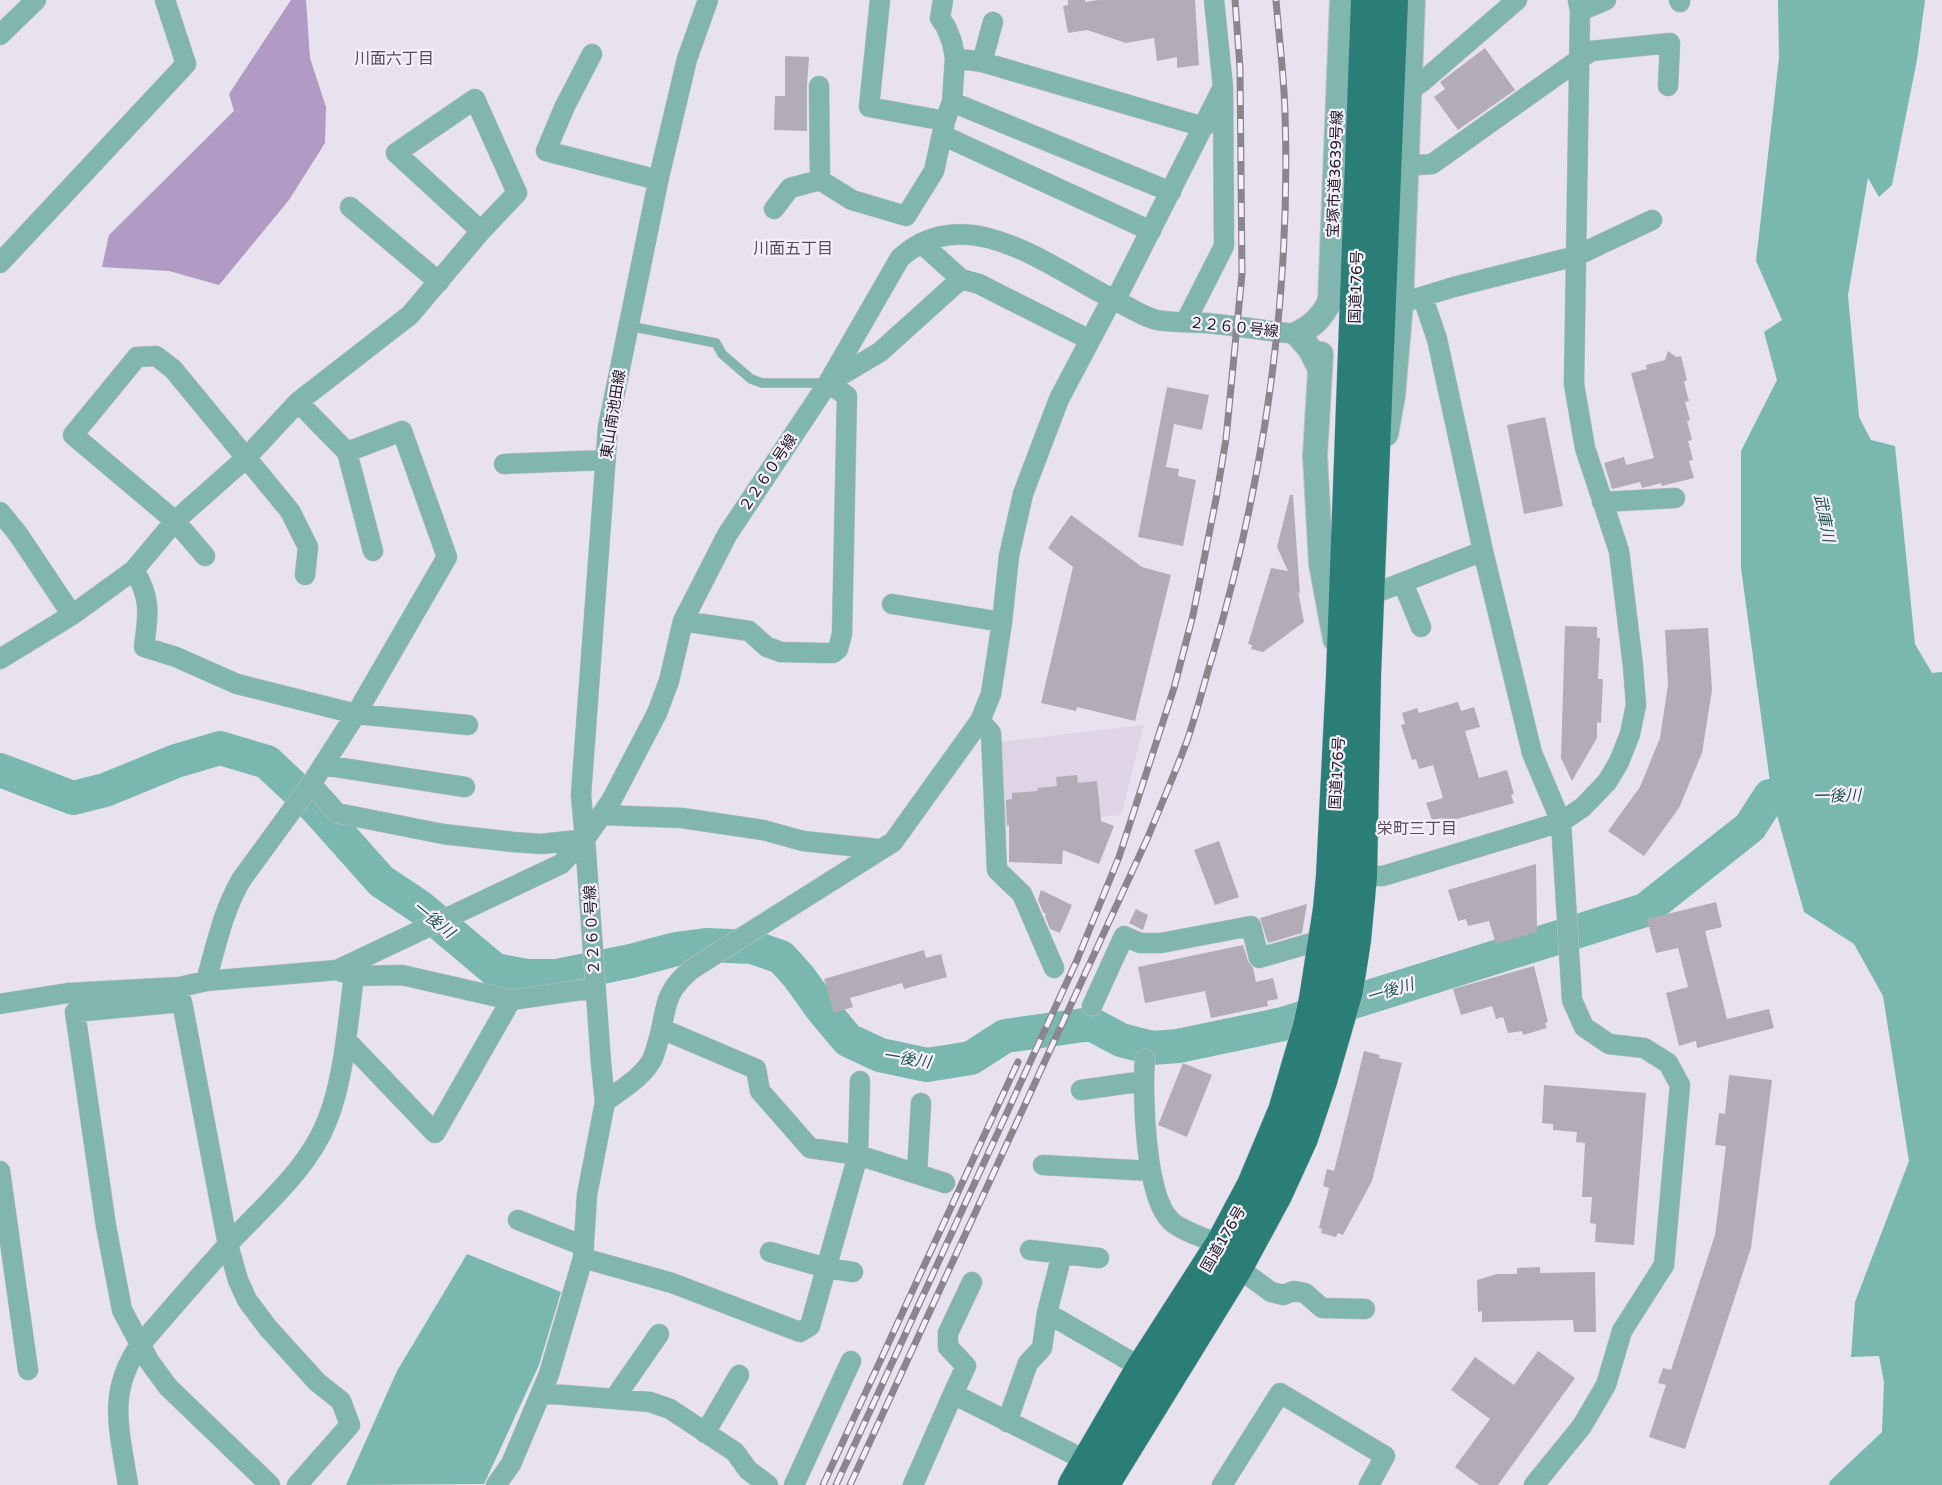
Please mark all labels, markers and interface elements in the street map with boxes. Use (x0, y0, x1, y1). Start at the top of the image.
district label: 川面六丁目 (354, 49, 434, 69)
street label: 宝塚市道3639号線 (1324, 110, 1346, 238)
district label: 川面五丁目 (753, 239, 833, 259)
street label: 国道176号 (1346, 250, 1366, 324)
street label: ２２６０号線 (1188, 313, 1280, 341)
street label: 東山南池田線 (597, 368, 629, 460)
street label: ２２６０号線 (735, 431, 801, 515)
water label: 武庫川 (1810, 493, 1839, 546)
street label: 国道176号 (1326, 736, 1348, 810)
water label: 一後川 (1813, 786, 1863, 806)
district label: 栄町三丁目 (1377, 819, 1457, 839)
street label: ２２６０号線 (581, 885, 603, 975)
water label: 一後川 (408, 897, 460, 944)
water label: 一後川 (1364, 974, 1418, 1008)
water label: 一後川 (882, 1045, 934, 1073)
street label: 国道176号 (1197, 1203, 1249, 1275)

